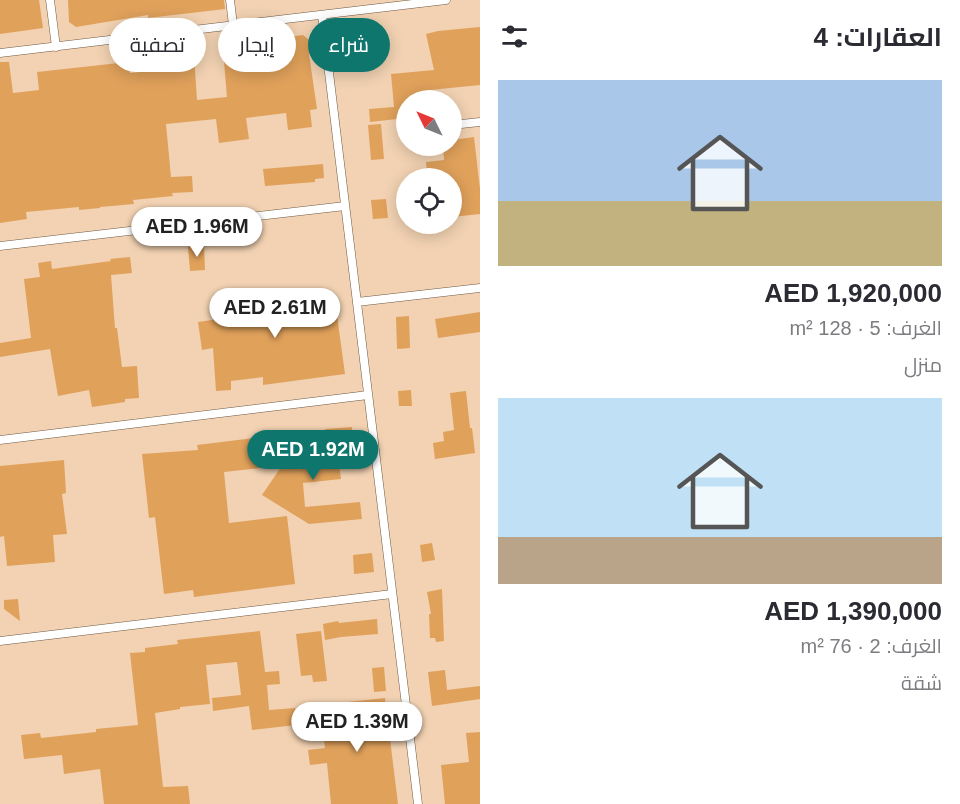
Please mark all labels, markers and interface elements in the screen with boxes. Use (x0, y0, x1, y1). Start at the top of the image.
chip: تصفية (109, 18, 206, 72)
chip: إيجار (218, 18, 296, 72)
chip: شراء (308, 18, 390, 72)
icon: filters (498, 20, 531, 53)
text: العقارات: 4 (814, 22, 942, 52)
north arrow (396, 90, 462, 156)
map controls (396, 90, 462, 234)
icon: home (666, 119, 774, 227)
button: locate (396, 168, 462, 234)
pin: AED 1.96M (128, 207, 266, 258)
text: AED 1.96M (145, 215, 249, 237)
text: AED 1,920,000 (764, 278, 942, 308)
pin: AED 2.61M (206, 288, 344, 339)
text: AED 2.61M (223, 296, 327, 318)
text: الغرف: 5 · 128 m² (789, 317, 942, 339)
text: منزل (904, 354, 942, 376)
pin: AED 1.92M (244, 430, 382, 481)
icon: home (666, 437, 774, 545)
text: AED 1.92M (261, 438, 365, 460)
text: AED 1,390,000 (764, 596, 942, 626)
text: الغرف: 2 · 76 m² (801, 635, 942, 657)
text: شقة (901, 672, 942, 694)
pin: AED 1.39M (288, 702, 426, 753)
text: AED 1.39M (305, 710, 409, 732)

